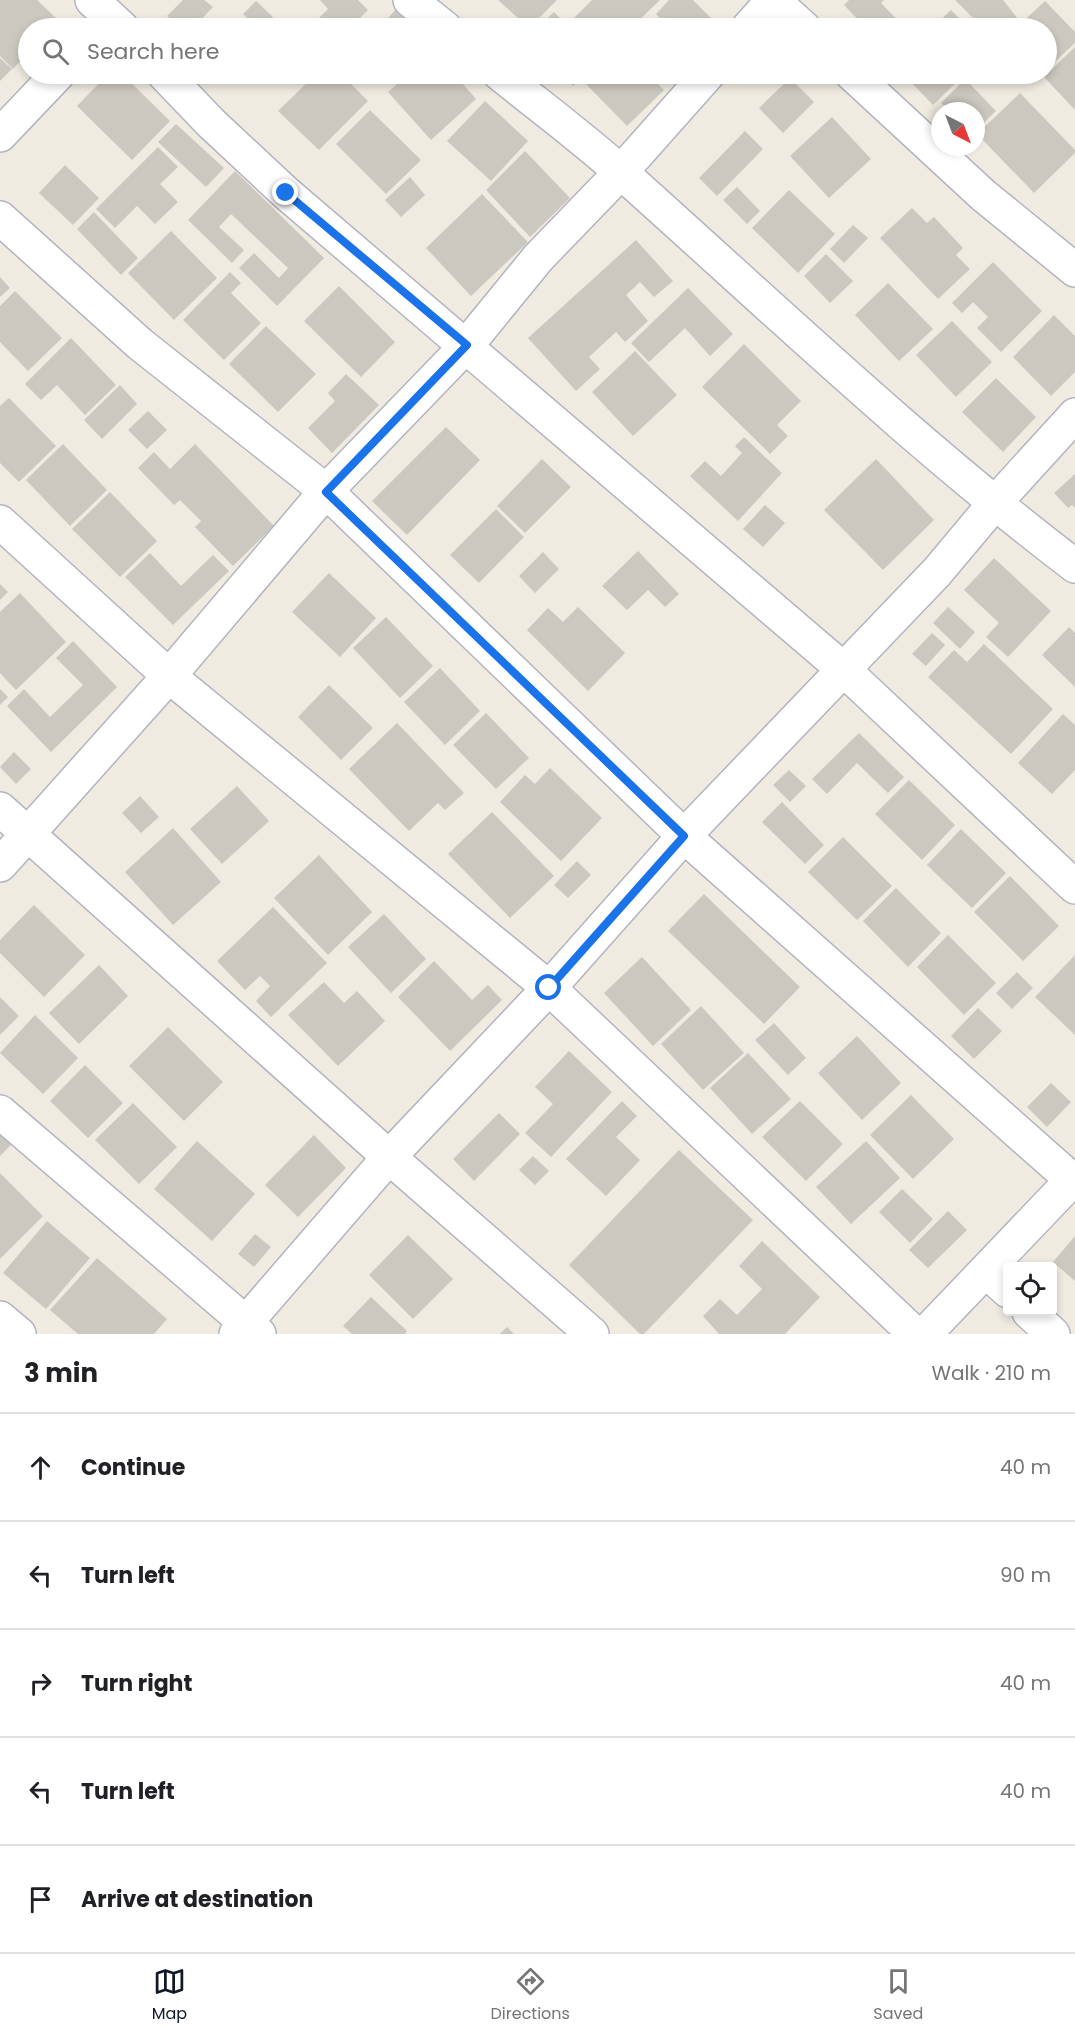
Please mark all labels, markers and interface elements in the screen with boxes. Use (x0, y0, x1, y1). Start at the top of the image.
search box (18, 18, 1057, 84)
icon: search (39, 35, 72, 68)
text: Search here (87, 36, 220, 67)
north arrow (931, 102, 985, 156)
route end (272, 179, 298, 205)
route start (535, 974, 561, 1000)
map controls (1003, 1262, 1057, 1316)
button: locate (1003, 1262, 1057, 1316)
text: 3 min (24, 1355, 98, 1391)
text: Walk · 210 m (931, 1359, 1051, 1387)
icon: ahead (24, 1451, 57, 1484)
text: Continue (81, 1452, 185, 1483)
text: 40 m (1000, 1453, 1051, 1481)
icon: left (24, 1559, 57, 1592)
text: Turn left (81, 1560, 175, 1591)
text: 90 m (1000, 1561, 1051, 1589)
icon: right (24, 1667, 57, 1700)
text: Turn right (81, 1668, 192, 1699)
text: 40 m (1000, 1669, 1051, 1697)
icon: left (24, 1775, 57, 1808)
text: Turn left (81, 1776, 175, 1807)
text: 40 m (1000, 1777, 1051, 1805)
icon: arrive (24, 1883, 57, 1916)
text: Arrive at destination (81, 1884, 313, 1915)
tab: Map (152, 1965, 187, 2026)
tab: Directions (491, 1965, 570, 2026)
tab: Saved (873, 1965, 923, 2026)

